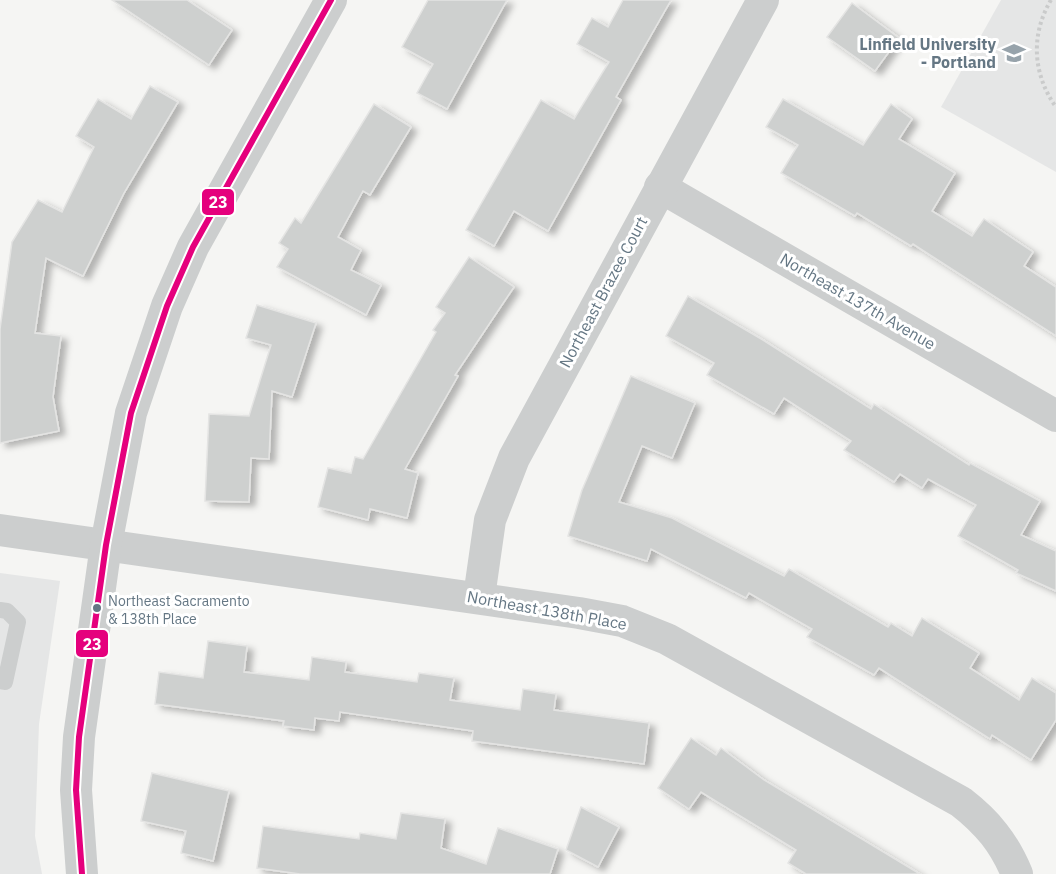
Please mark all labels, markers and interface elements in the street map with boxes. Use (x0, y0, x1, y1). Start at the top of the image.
place label: Linfield University - Portland (859, 34, 996, 72)
school or university icon: Linfield University - Portland (1001, 40, 1027, 66)
line badge: 23 (201, 188, 235, 216)
text: 23 (208, 192, 228, 212)
street label: Northeast Brazee Court (555, 213, 651, 371)
street label: Northeast 137th Avenue (777, 248, 939, 354)
street label: Northeast 138th Place (466, 586, 629, 634)
place label: Northeast Sacramento & 138th Place (108, 592, 250, 628)
marker: Northeast Sacramento & 138th Place (91, 602, 103, 614)
line badge: 23 (75, 629, 109, 658)
text: 23 (82, 634, 102, 654)

